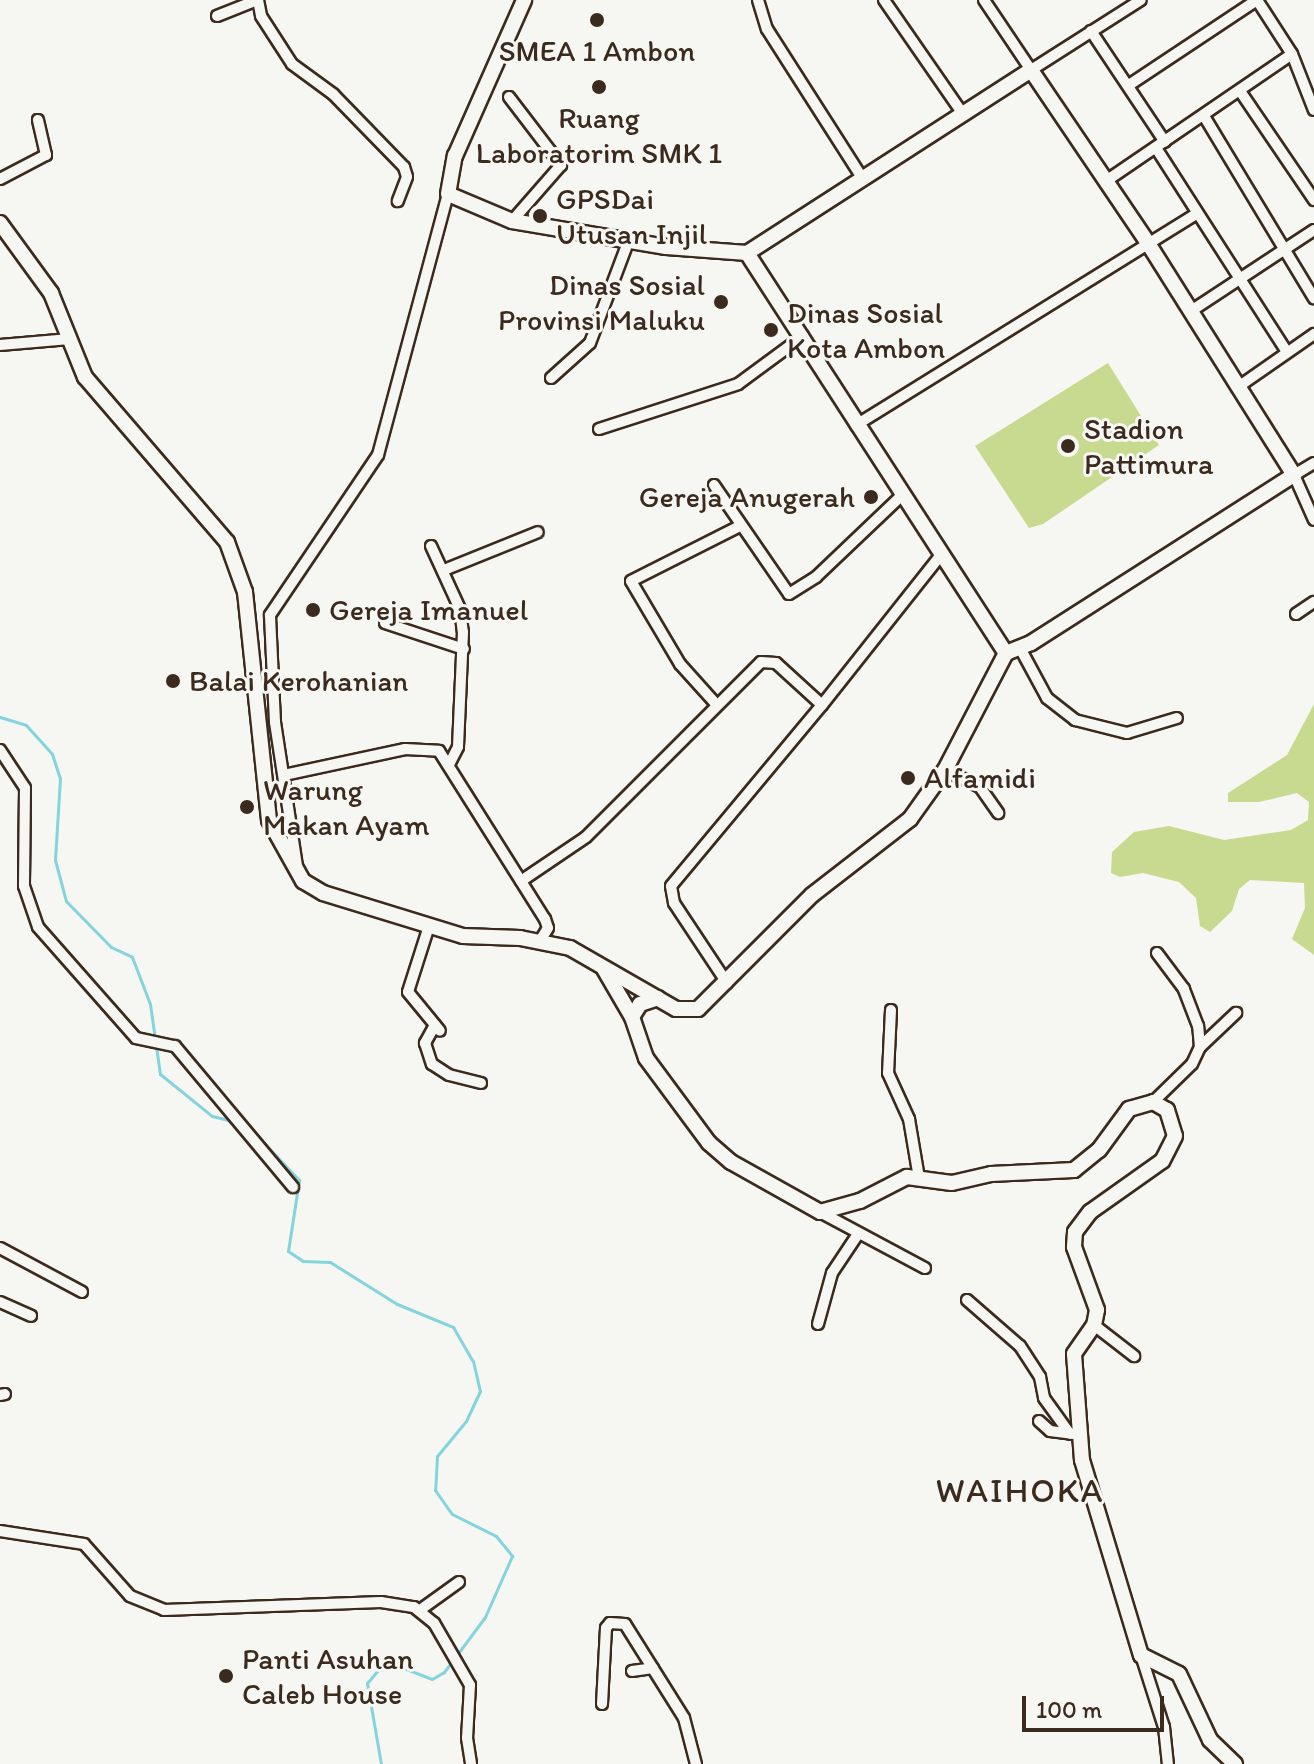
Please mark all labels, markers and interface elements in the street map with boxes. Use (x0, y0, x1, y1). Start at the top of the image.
marker: SMEA 1 Ambon (588, 11, 606, 29)
place label: SMEA 1 Ambon (499, 33, 695, 69)
marker: Ruang Laboratorim SMK 1 (590, 78, 608, 96)
place label: Ruang Laboratorim SMK 1 (476, 100, 722, 170)
place label: GPSDai Utusan Injil (556, 181, 707, 252)
marker: GPSDai Utusan Injil (531, 207, 549, 225)
place label: Dinas Sosial Provinsi Maluku (498, 267, 705, 338)
marker: Dinas Sosial Provinsi Maluku (712, 293, 730, 311)
place label: Dinas Sosial Kota Ambon (787, 295, 946, 366)
marker: Dinas Sosial Kota Ambon (762, 321, 780, 339)
place label: Stadion Pattimura (1084, 411, 1214, 482)
marker: Stadion Pattimura (1059, 437, 1077, 455)
place label: Gereja Anugerah (638, 479, 855, 515)
marker: Gereja Anugerah (862, 488, 880, 506)
place label: Gereja Imanuel (329, 592, 527, 628)
marker: Gereja Imanuel (304, 601, 322, 619)
place label: Balai Kerohanian (189, 663, 409, 699)
marker: Balai Kerohanian (164, 672, 182, 690)
place label: Alfamidi (924, 760, 1036, 796)
marker: Alfamidi (899, 769, 917, 787)
place label: Warung Makan Ayam (263, 772, 428, 842)
marker: Warung Makan Ayam (238, 798, 256, 816)
district label: WAIHOKA (938, 1471, 1102, 1511)
place label: Panti Asuhan Caleb House (242, 1641, 413, 1712)
marker: Panti Asuhan Caleb House (217, 1667, 235, 1685)
scale bar (1026, 1680, 1168, 1730)
text: 100 m (1036, 1695, 1102, 1724)

